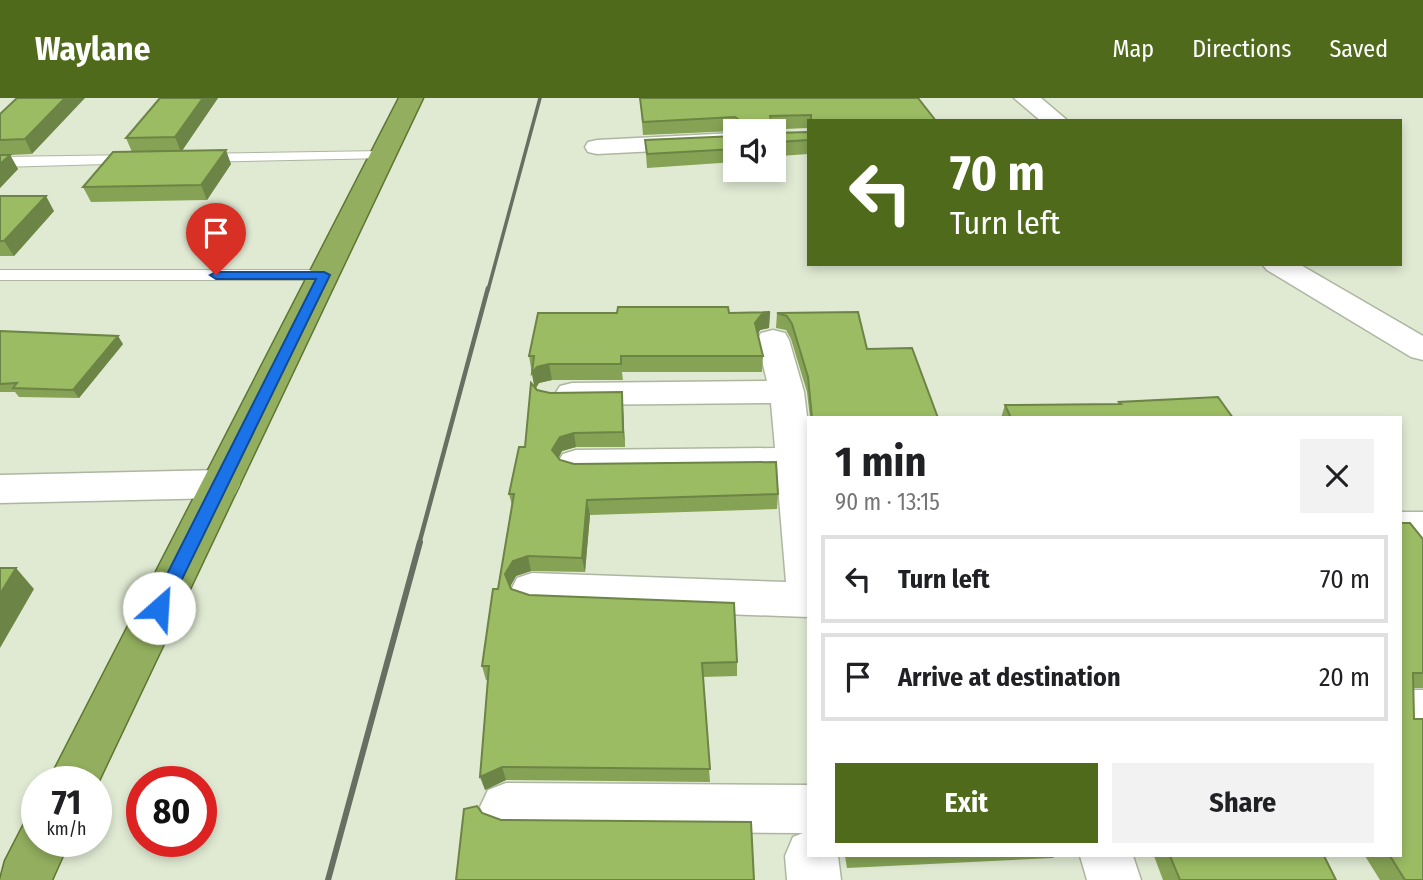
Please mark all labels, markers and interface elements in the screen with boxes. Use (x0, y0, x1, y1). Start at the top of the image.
text: Waylane (35, 29, 150, 69)
text: Map (1113, 35, 1154, 63)
text: Directions (1192, 35, 1291, 63)
text: Saved (1329, 35, 1388, 63)
map controls (723, 119, 786, 182)
button: sound (723, 119, 786, 182)
text: 70 m (950, 144, 1045, 203)
icon: left (835, 147, 926, 238)
pin (186, 203, 246, 275)
text: Turn left (950, 204, 1060, 242)
icon: arrive (197, 214, 235, 252)
text: 1 min (835, 437, 926, 487)
button: close (1300, 439, 1374, 513)
text: 90 m · 13:15 (835, 488, 940, 516)
icon: left (839, 560, 877, 598)
text: Turn left (898, 564, 990, 595)
text: 70 m (1320, 564, 1370, 595)
position arrow (122, 571, 196, 645)
icon: arrive (839, 658, 877, 696)
text: Arrive at destination (898, 662, 1121, 693)
text: 20 m (1319, 662, 1370, 693)
button: Exit (835, 763, 1098, 843)
button: Share (1112, 763, 1374, 843)
speed limit sign: 80 (126, 766, 217, 857)
text: 71 (52, 781, 81, 823)
text: km/h (46, 818, 87, 840)

